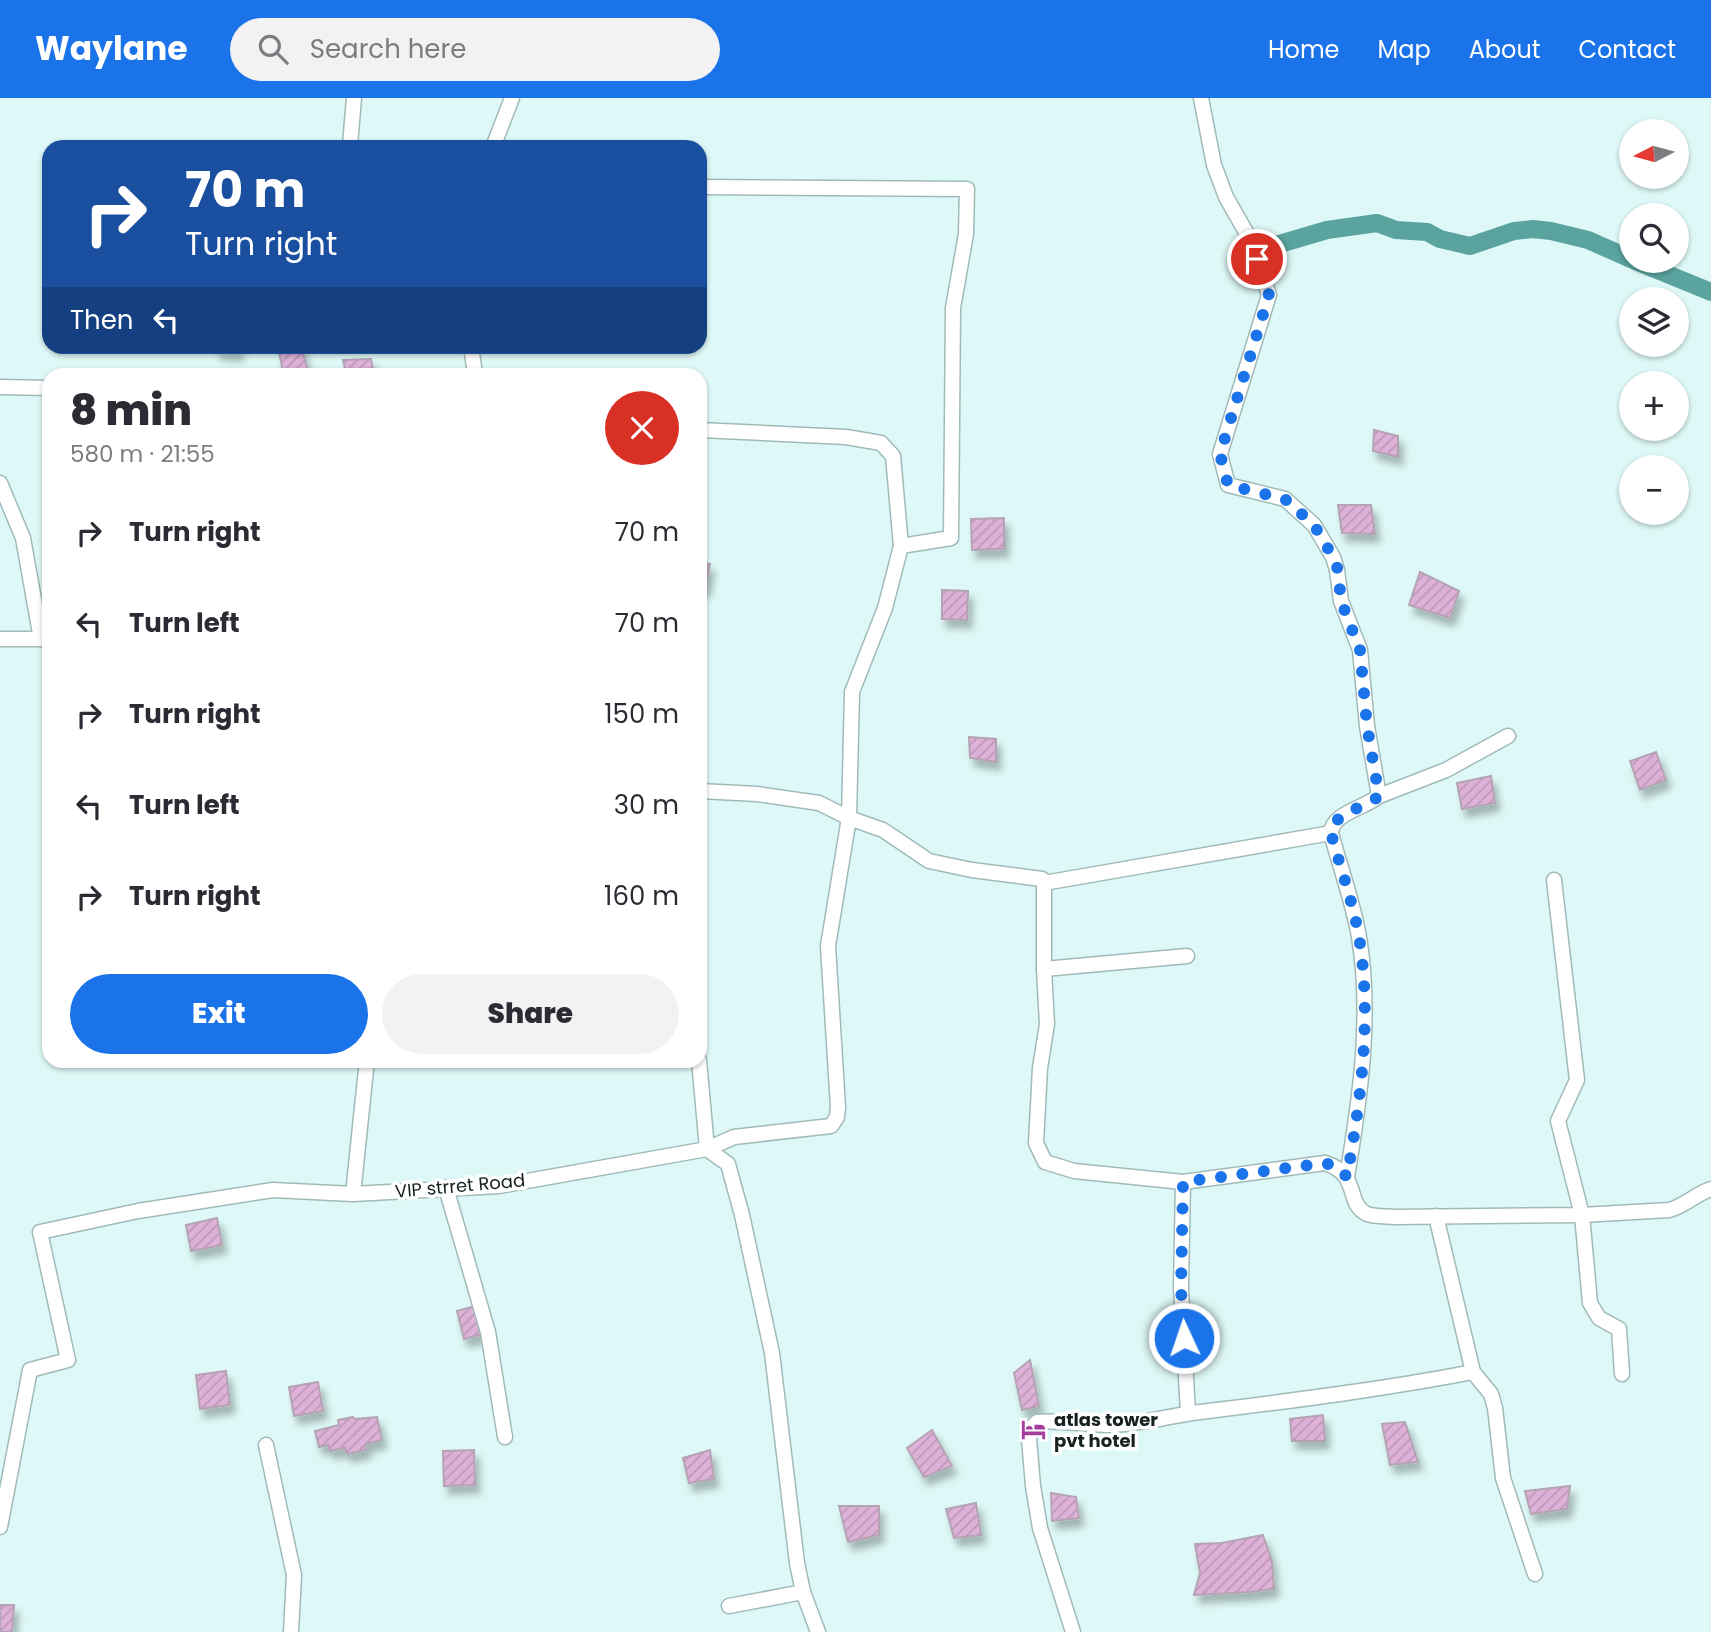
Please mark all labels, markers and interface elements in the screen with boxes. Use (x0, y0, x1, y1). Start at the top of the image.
search box (230, 18, 720, 81)
text: Waylane (35, 25, 188, 72)
icon: search (254, 30, 292, 68)
text: Search here (310, 31, 466, 67)
text: Home (1268, 33, 1340, 66)
text: Map (1378, 33, 1431, 66)
text: About (1469, 33, 1540, 66)
text: Contact (1578, 33, 1676, 66)
north arrow (1619, 119, 1689, 189)
map controls (1619, 119, 1689, 525)
text: 70 m (185, 156, 305, 224)
icon: right (70, 168, 161, 259)
button: search (1619, 203, 1689, 273)
text: Turn right (185, 221, 337, 266)
pin (1227, 229, 1287, 289)
icon: arrive (1238, 240, 1276, 278)
button: layers (1619, 287, 1689, 357)
icon: left (147, 301, 185, 339)
text: Then (70, 302, 133, 338)
button: + (1619, 371, 1689, 441)
text: 8 min (70, 381, 192, 440)
button: close (605, 391, 679, 465)
text: 580 m · 21:55 (70, 438, 215, 470)
button: − (1619, 455, 1689, 525)
icon: right (70, 514, 108, 552)
text: Turn right (129, 514, 261, 550)
text: 70 m (615, 514, 679, 550)
icon: left (70, 605, 108, 643)
text: Turn left (129, 605, 240, 641)
text: 70 m (615, 605, 679, 641)
icon: right (70, 696, 108, 734)
text: Turn right (129, 696, 261, 732)
text: 150 m (604, 696, 679, 732)
icon: left (70, 787, 108, 825)
text: Turn left (129, 787, 240, 823)
text: 30 m (614, 787, 679, 823)
icon: right (70, 878, 108, 916)
text: Turn right (129, 878, 261, 914)
text: 160 m (604, 878, 679, 914)
button: Exit (70, 974, 368, 1054)
button: Share (382, 974, 679, 1054)
street label: VIP strret Road (394, 1167, 526, 1204)
position arrow (1147, 1301, 1221, 1375)
place label: atlas tower pvt hotel (1054, 1407, 1158, 1453)
hotel icon: atlas tower pvt hotel (1020, 1416, 1048, 1444)

